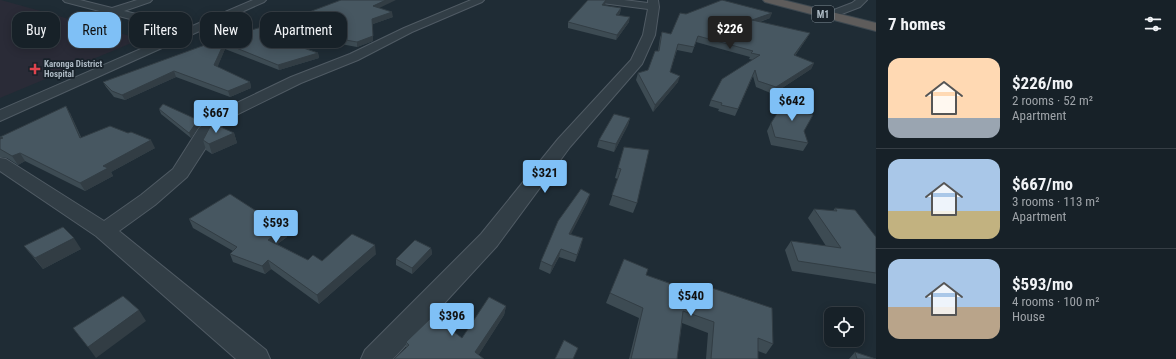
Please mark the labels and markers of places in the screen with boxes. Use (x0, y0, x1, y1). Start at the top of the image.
pin: $226 (706, 16, 754, 50)
place label: Karonga District Hospital (44, 59, 102, 79)
marker: Karonga District Hospital (29, 63, 41, 75)
pin: $642 (768, 88, 816, 122)
pin: $667 (192, 100, 240, 134)
pin: $321 (521, 160, 569, 194)
pin: $593 (252, 210, 300, 244)
pin: $540 (667, 283, 715, 317)
pin: $396 (428, 303, 476, 337)

